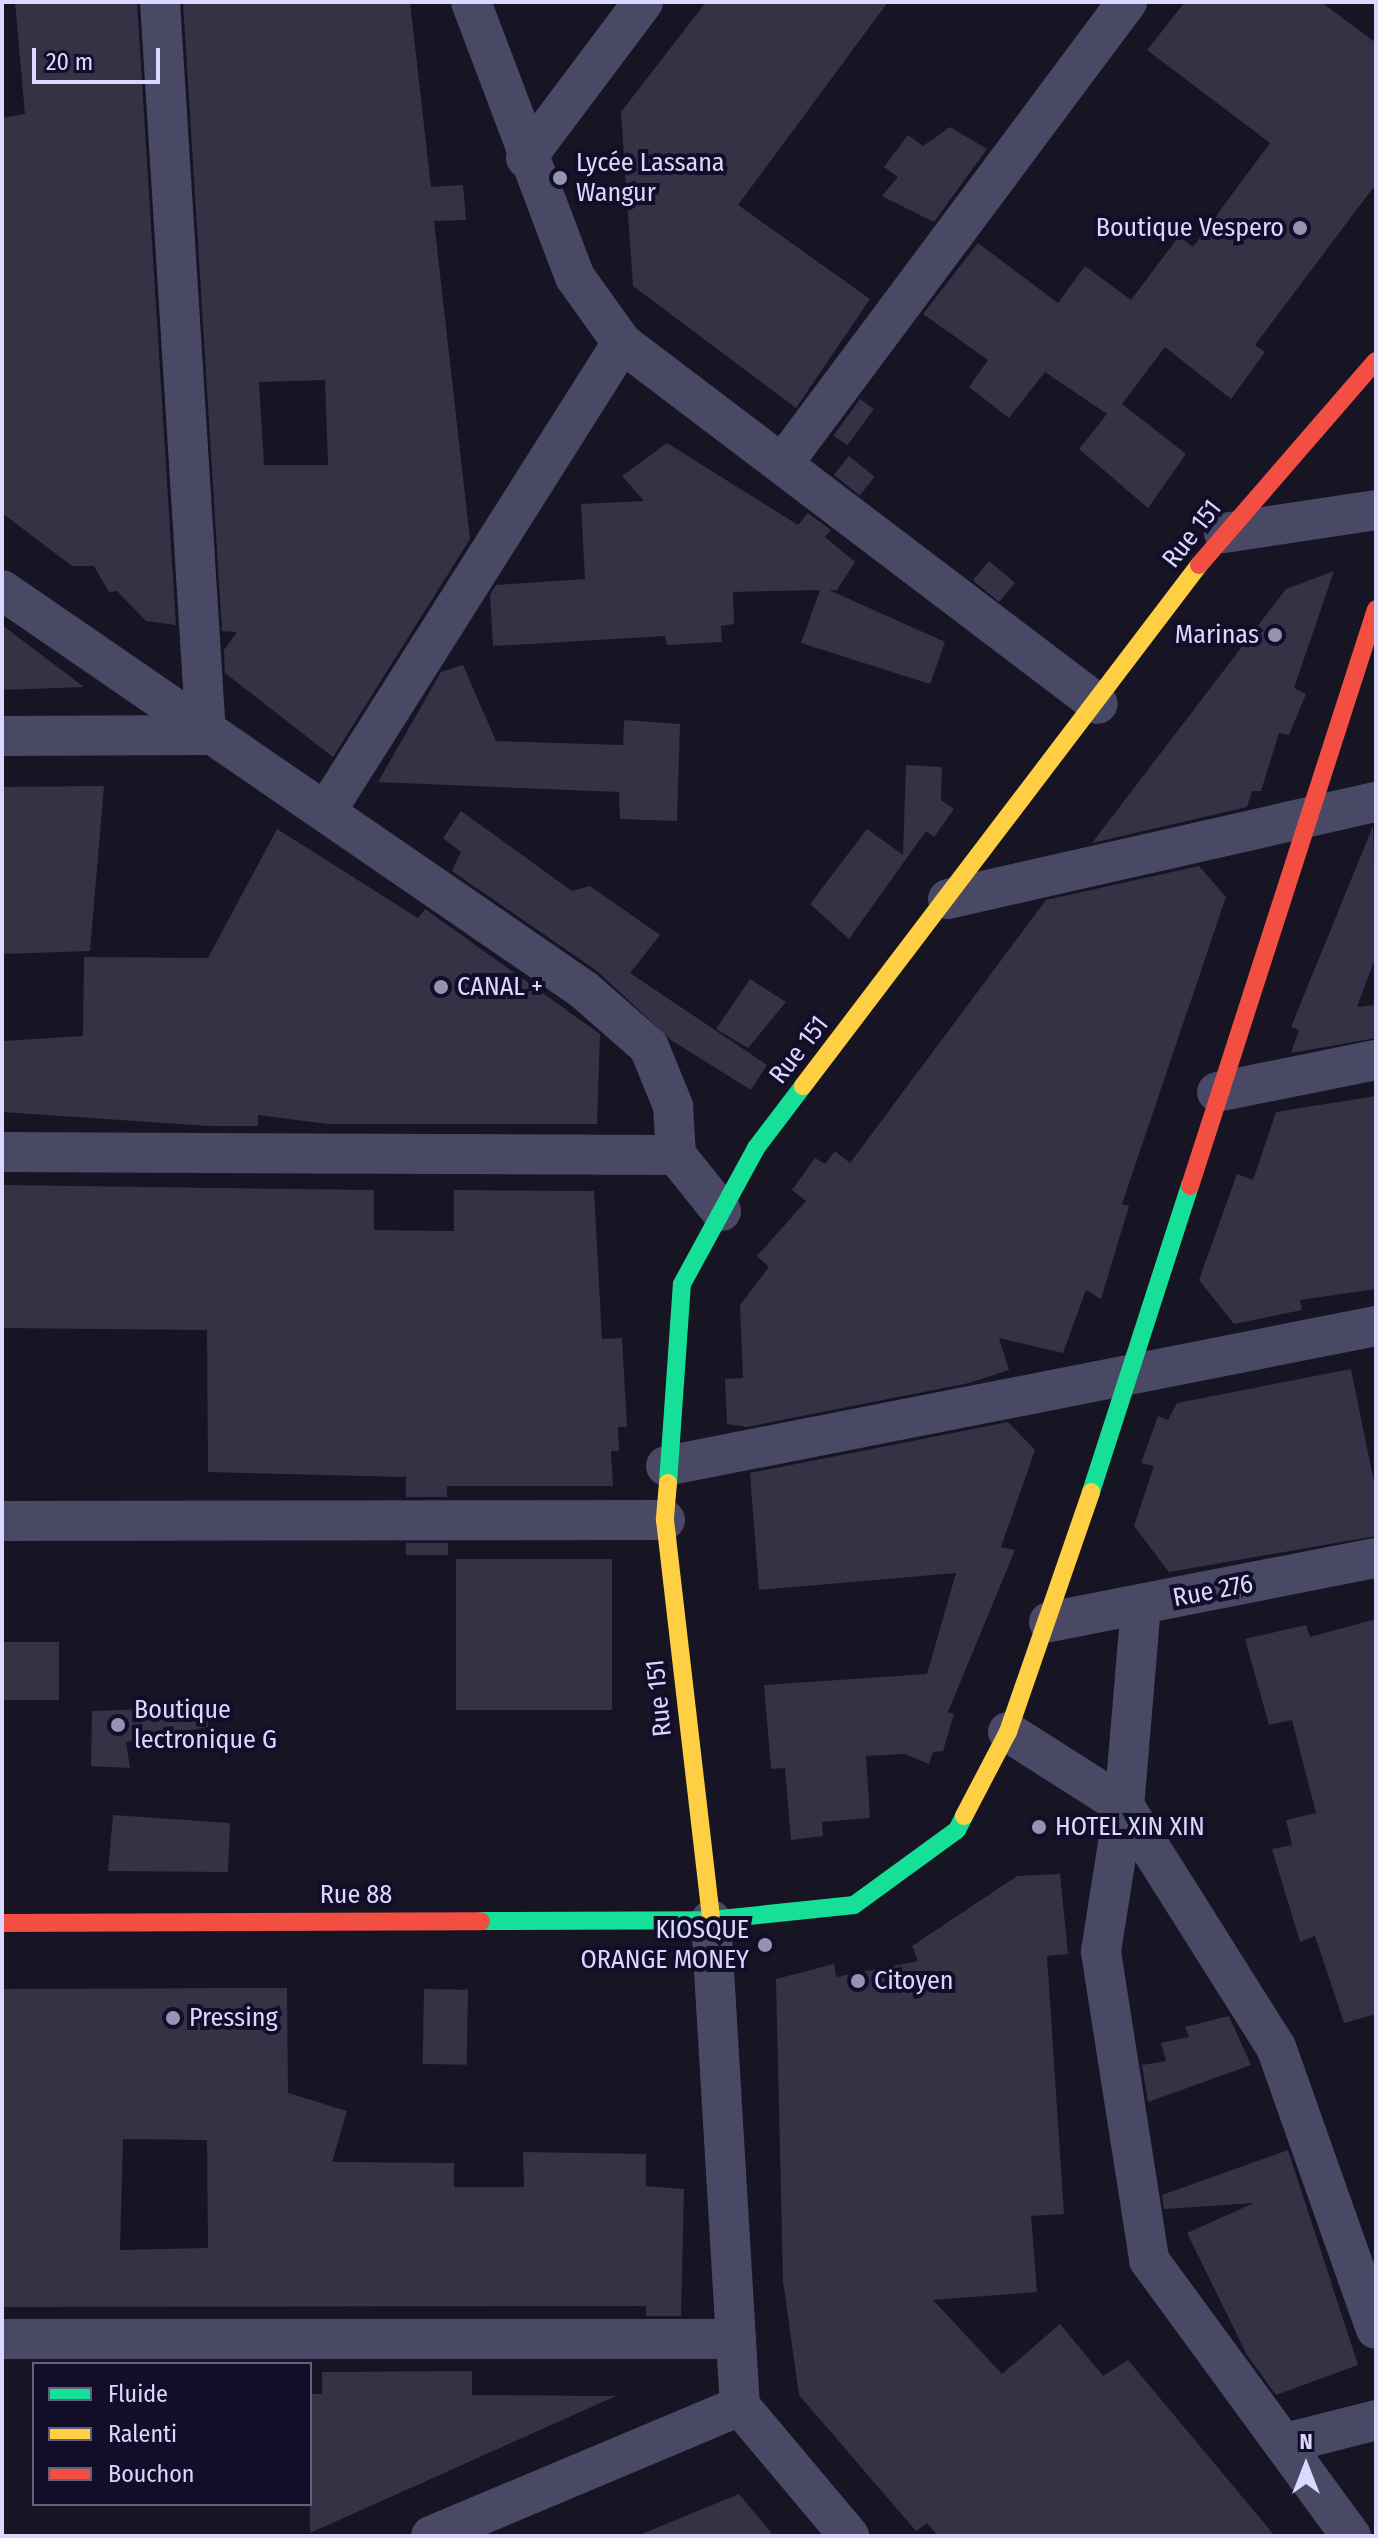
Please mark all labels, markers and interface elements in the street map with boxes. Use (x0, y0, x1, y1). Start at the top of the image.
scale bar (36, 32, 164, 82)
text: 20 m (46, 48, 93, 76)
place label: Lycée Lassana Wangur (576, 147, 725, 208)
marker: Lycée Lassana Wangur (551, 169, 569, 187)
place label: Boutique Vespero (1096, 212, 1284, 244)
marker: Boutique Vespero (1291, 219, 1309, 237)
street label: Rue 151 (1156, 494, 1228, 574)
place label: Marinas (1175, 619, 1259, 651)
marker: Marinas (1266, 626, 1284, 644)
place label: CANAL + (457, 971, 543, 1003)
marker: CANAL + (432, 978, 450, 996)
street label: Rue 151 (763, 1010, 835, 1090)
street label: Rue 276 (1170, 1568, 1256, 1614)
street label: Rue 151 (639, 1658, 679, 1738)
place label: Boutique lectronique G (134, 1694, 277, 1756)
marker: Boutique lectronique G (109, 1716, 127, 1734)
place label: HOTEL XIN XIN (1055, 1811, 1205, 1843)
marker: HOTEL XIN XIN (1030, 1818, 1048, 1836)
street label: Rue 88 (320, 1879, 392, 1911)
place label: KIOSQUE ORANGE MONEY (580, 1914, 749, 1976)
marker: KIOSQUE ORANGE MONEY (756, 1936, 774, 1954)
place label: Citoyen (874, 1965, 953, 1997)
marker: Citoyen (849, 1972, 867, 1990)
place label: Pressing (189, 2002, 278, 2034)
marker: Pressing (164, 2009, 182, 2027)
legend (32, 2362, 312, 2506)
text: Fluide (108, 2380, 168, 2408)
text: Ralenti (108, 2420, 177, 2448)
north arrow (1266, 2426, 1346, 2506)
text: N (1299, 2428, 1313, 2455)
text: Bouchon (108, 2460, 195, 2488)

